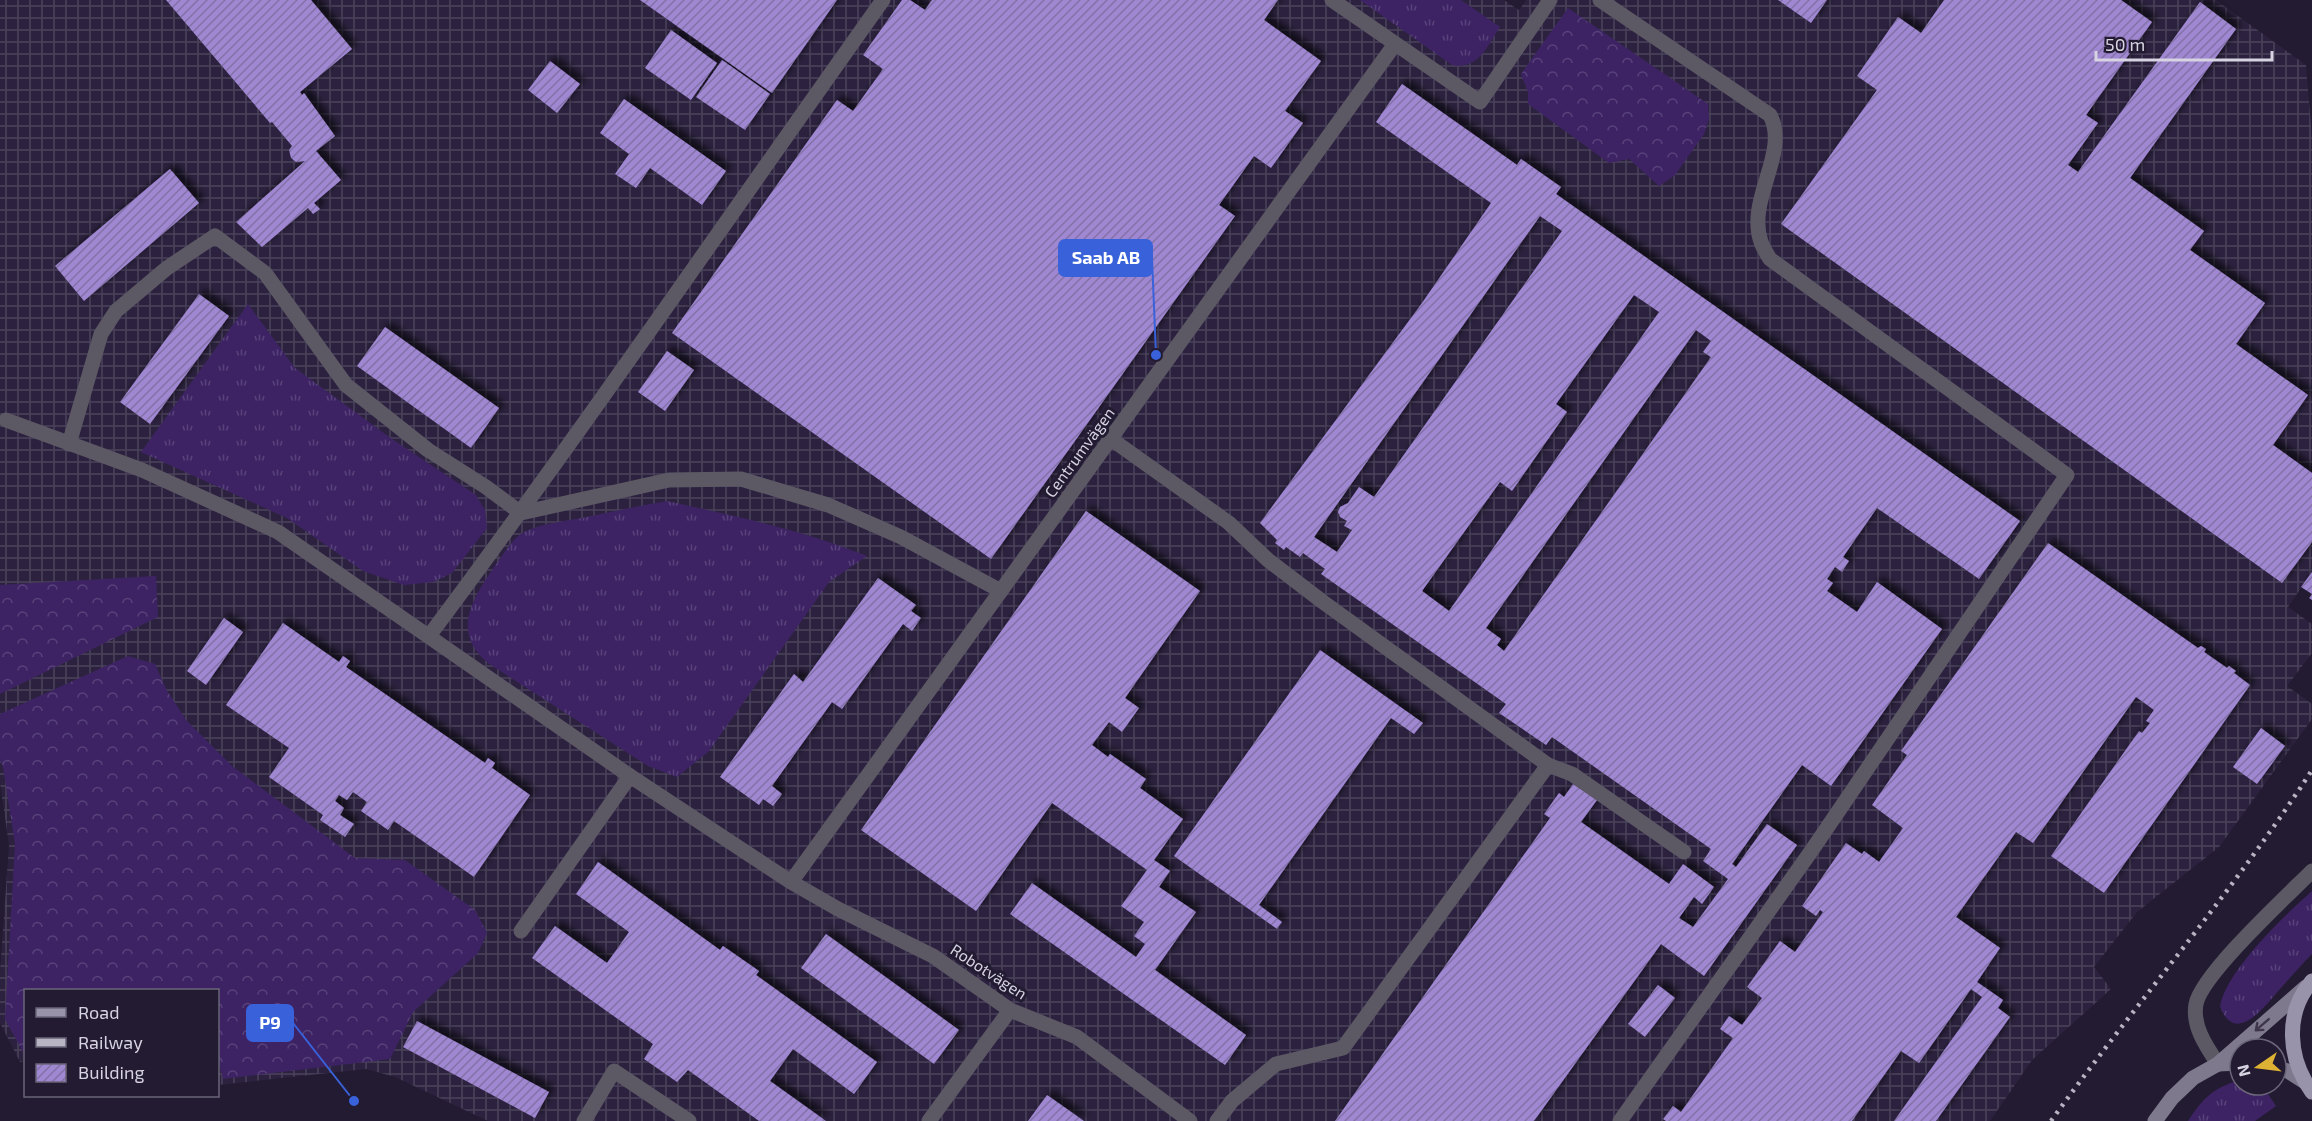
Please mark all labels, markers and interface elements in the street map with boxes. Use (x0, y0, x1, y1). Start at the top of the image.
scale bar (2096, 24, 2272, 62)
text: 50 m (2105, 33, 2145, 55)
callout: Saab AB (1059, 240, 1152, 276)
text: Saab AB (1072, 246, 1140, 268)
street label: Centrumvägen (1040, 403, 1118, 501)
street label: Robotvägen (947, 939, 1031, 1003)
legend (24, 989, 219, 1097)
text: Road (78, 1001, 119, 1023)
callout: P9 (247, 1005, 293, 1041)
text: P9 (259, 1011, 281, 1033)
one-way arrow (2254, 1019, 2270, 1032)
text: Railway (78, 1031, 143, 1053)
north arrow (2228, 1037, 2288, 1097)
text: Building (78, 1061, 145, 1083)
text: N (2232, 1063, 2254, 1079)

